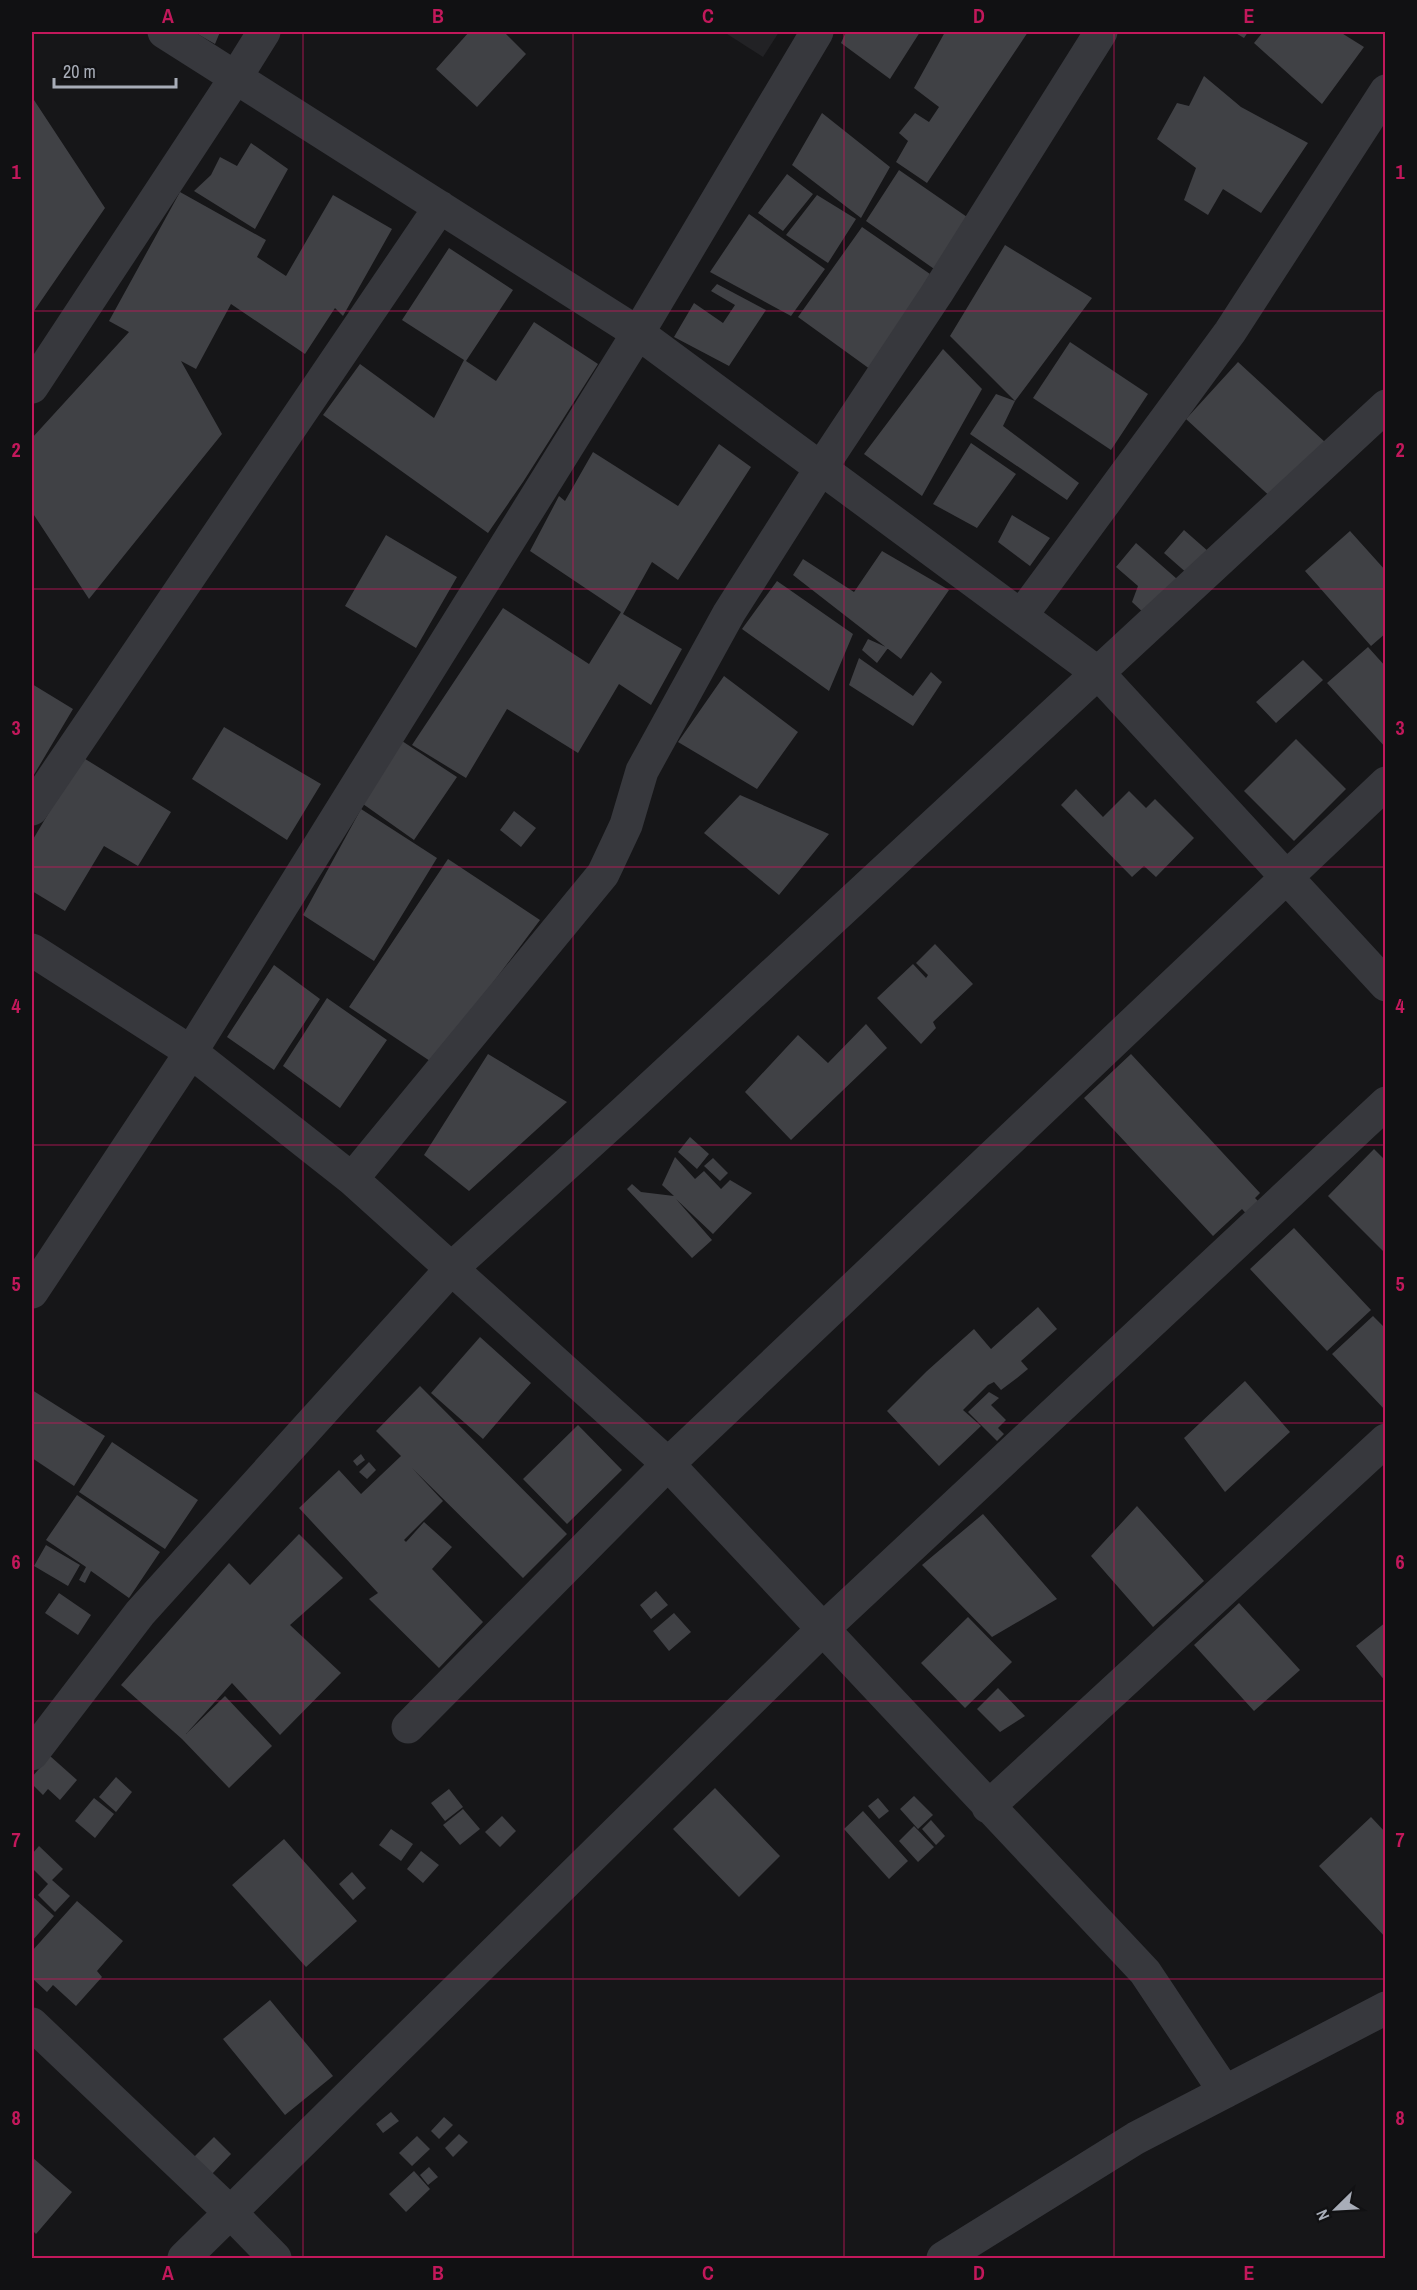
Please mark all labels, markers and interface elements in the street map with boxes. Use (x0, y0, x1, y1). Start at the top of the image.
text: A (162, 2, 174, 29)
text: B (432, 2, 444, 29)
text: C (702, 2, 714, 29)
text: D (973, 2, 985, 29)
text: E (1244, 2, 1255, 29)
scale bar (54, 51, 176, 89)
text: 20 m (63, 59, 96, 84)
text: 1 (11, 158, 21, 185)
text: 1 (1395, 158, 1405, 185)
text: 2 (11, 436, 21, 463)
text: 2 (1395, 436, 1405, 463)
text: 3 (11, 714, 21, 741)
text: 3 (1395, 714, 1405, 741)
text: 4 (11, 992, 21, 1019)
text: 4 (1395, 992, 1405, 1019)
text: 5 (11, 1270, 21, 1297)
text: 5 (1395, 1270, 1405, 1297)
text: 6 (11, 1548, 21, 1575)
text: 6 (1395, 1548, 1405, 1575)
text: 7 (11, 1826, 21, 1853)
text: 7 (1395, 1826, 1405, 1853)
text: 8 (11, 2104, 21, 2131)
text: 8 (1395, 2104, 1405, 2131)
north arrow (1306, 2179, 1366, 2239)
text: N (1310, 2206, 1334, 2224)
text: A (162, 2259, 174, 2286)
text: B (432, 2259, 444, 2286)
text: C (702, 2259, 714, 2286)
text: D (973, 2259, 985, 2286)
text: E (1244, 2259, 1255, 2286)

